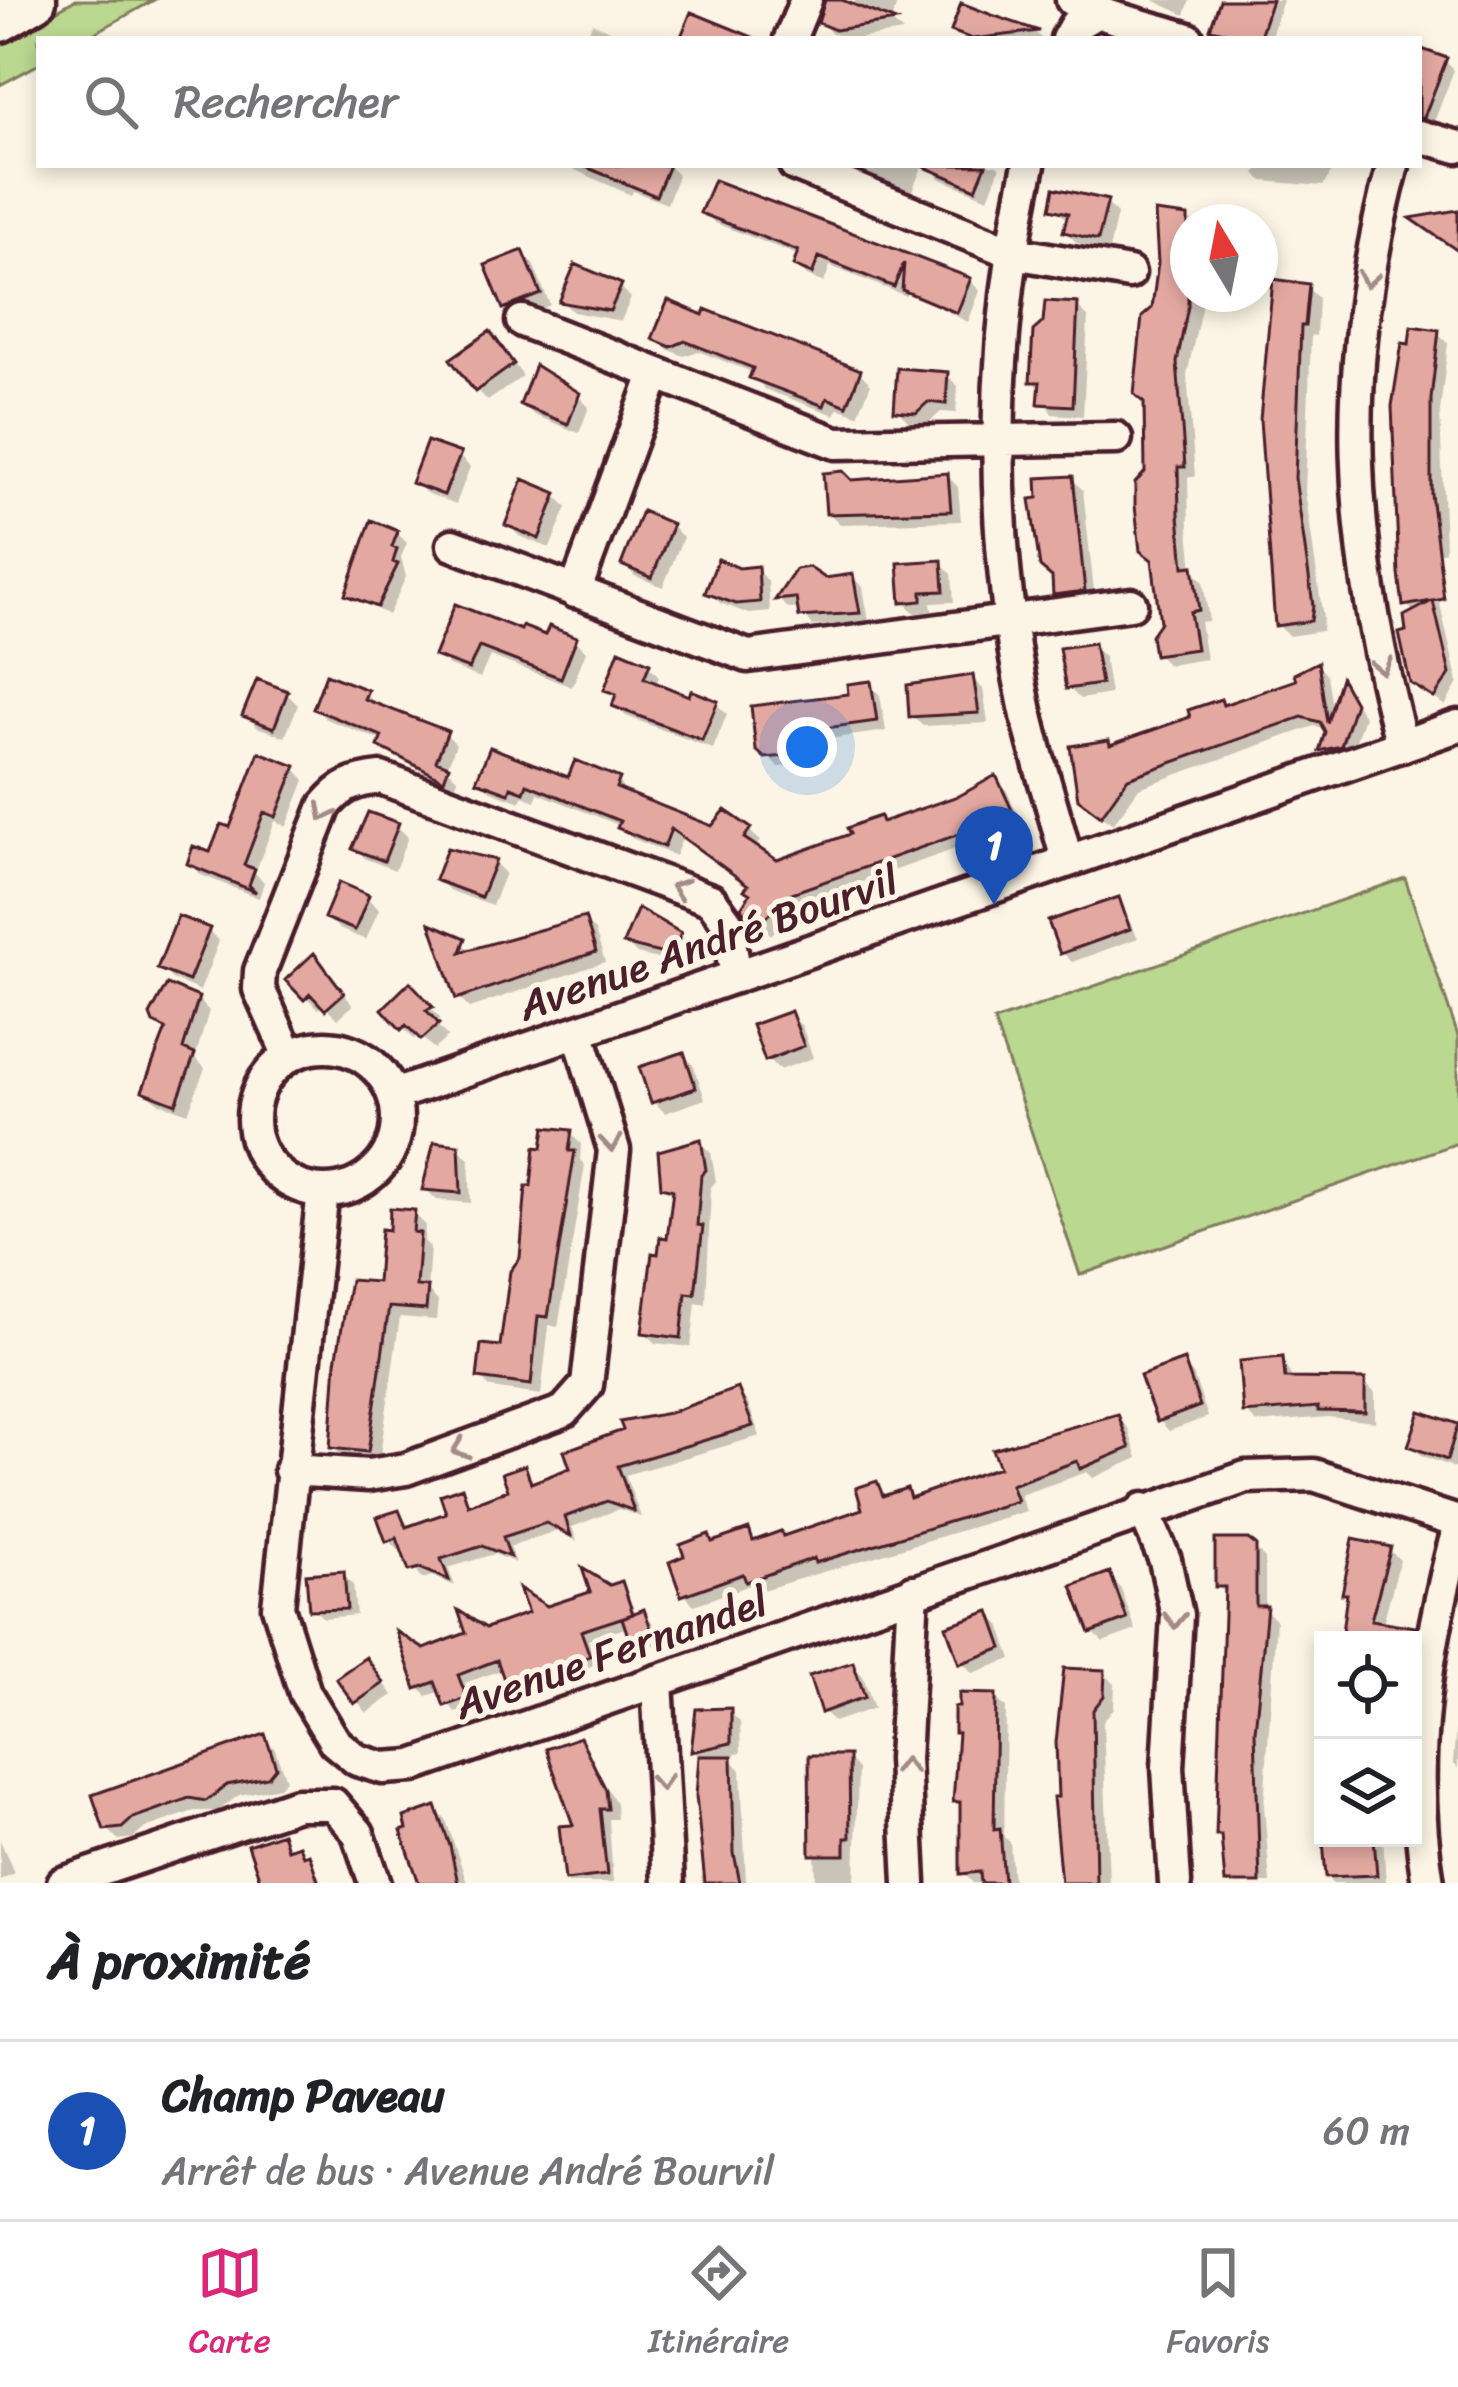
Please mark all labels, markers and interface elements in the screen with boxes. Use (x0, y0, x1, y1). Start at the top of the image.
search box (36, 36, 1422, 168)
text: Rechercher (174, 62, 398, 142)
icon: search (78, 69, 144, 135)
north arrow (1170, 204, 1278, 312)
one-way arrow (1356, 269, 1382, 289)
one-way arrow (1368, 655, 1393, 675)
your location (777, 717, 837, 777)
one-way arrow (316, 800, 339, 822)
pin: 1 (955, 806, 1033, 905)
street label: Avenue André Bourvil (507, 843, 909, 1043)
one-way arrow (669, 878, 690, 902)
one-way arrow (597, 1134, 623, 1153)
one-way arrow (450, 1435, 471, 1460)
street label: Avenue Fernandel (444, 1564, 779, 1742)
one-way arrow (1162, 1612, 1188, 1630)
map controls (1314, 1631, 1422, 1847)
button: locate (1314, 1631, 1422, 1739)
button: layers (1314, 1739, 1422, 1847)
one-way arrow (892, 1756, 918, 1774)
one-way arrow (648, 1773, 673, 1792)
text: À proximité (48, 1916, 310, 2006)
text: Champ Paveau (162, 2056, 445, 2136)
text: 1 (79, 2096, 95, 2165)
text: 60 m (1323, 2096, 1410, 2165)
text: Arrêt de bus · Avenue André Bourvil (162, 2136, 774, 2205)
tab: Carte (189, 2240, 271, 2370)
tab: Itinéraire (648, 2240, 789, 2370)
tab: Favoris (1166, 2240, 1269, 2370)

